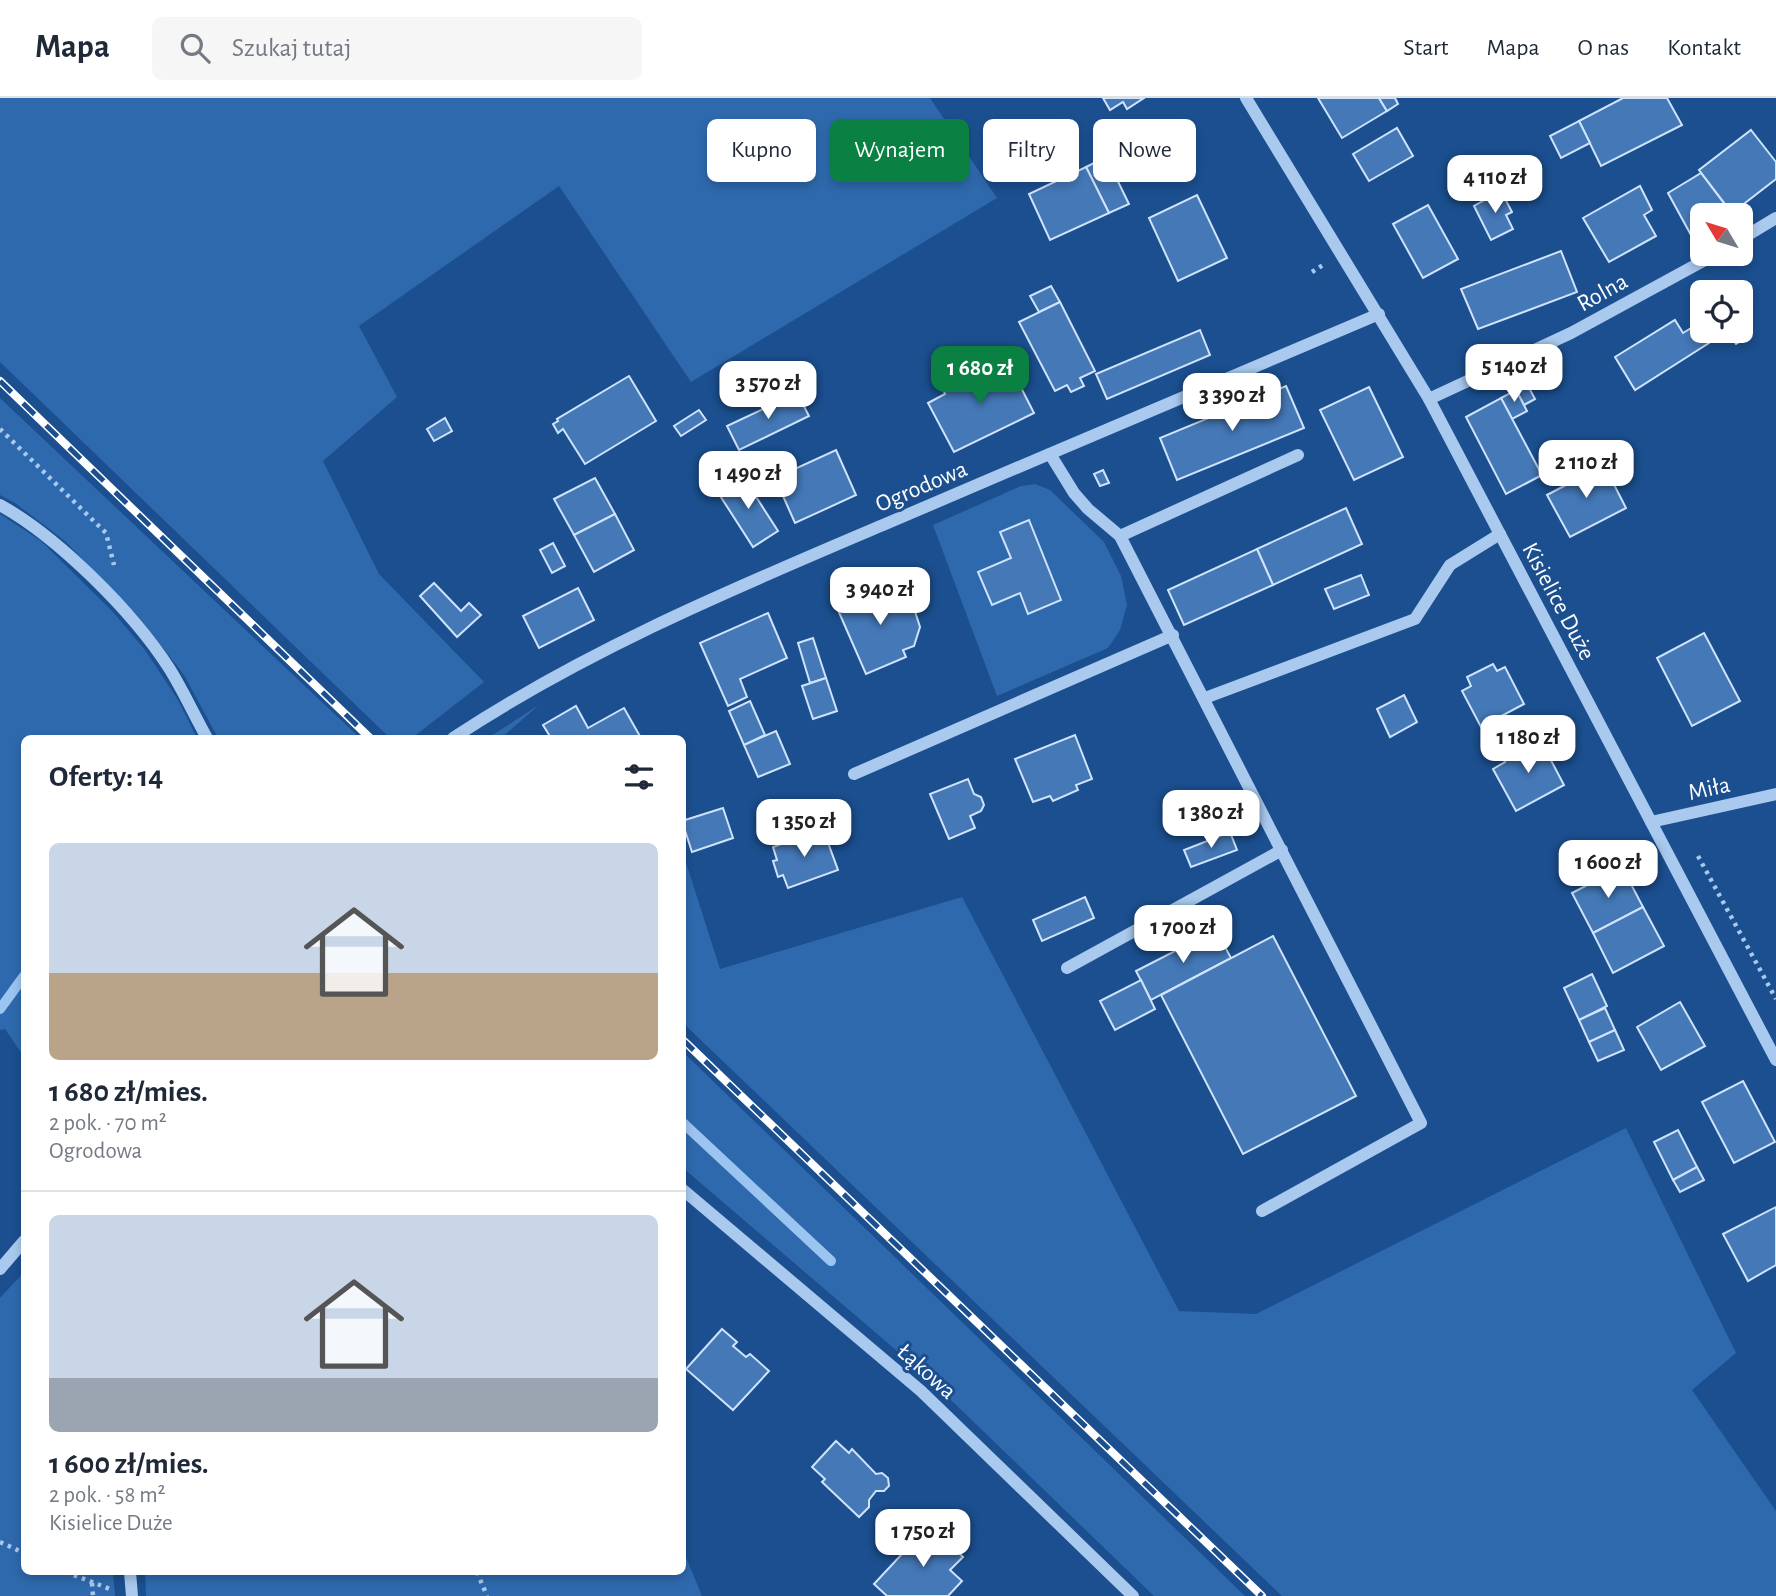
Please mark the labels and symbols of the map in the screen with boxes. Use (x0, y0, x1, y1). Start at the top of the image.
pin: 4 110 zł (1423, 156, 1567, 215)
north arrow (1690, 203, 1754, 266)
street label: Rolna (1573, 269, 1632, 316)
pin: 5 140 zł (1442, 344, 1586, 404)
pin: 1 680 zł (908, 346, 1052, 406)
pin: 3 570 zł (696, 362, 840, 421)
pin: 3 390 zł (1160, 374, 1304, 433)
pin: 2 110 zł (1514, 440, 1658, 500)
pin: 1 490 zł (676, 452, 820, 511)
street label: Ogrodowa (872, 457, 971, 517)
street label: Kisielice Duże (1517, 539, 1599, 664)
pin: 3 940 zł (808, 568, 952, 627)
pin: 1 180 zł (1456, 716, 1600, 775)
street label: Miła (1686, 773, 1732, 805)
pin: 1 380 zł (1139, 790, 1283, 850)
pin: 1 350 zł (732, 800, 876, 859)
pin: 1 600 zł (1536, 840, 1680, 900)
pin: 1 700 zł (1111, 906, 1255, 965)
street label: Łąkowa (892, 1339, 960, 1404)
pin: 1 750 zł (851, 1510, 995, 1569)

